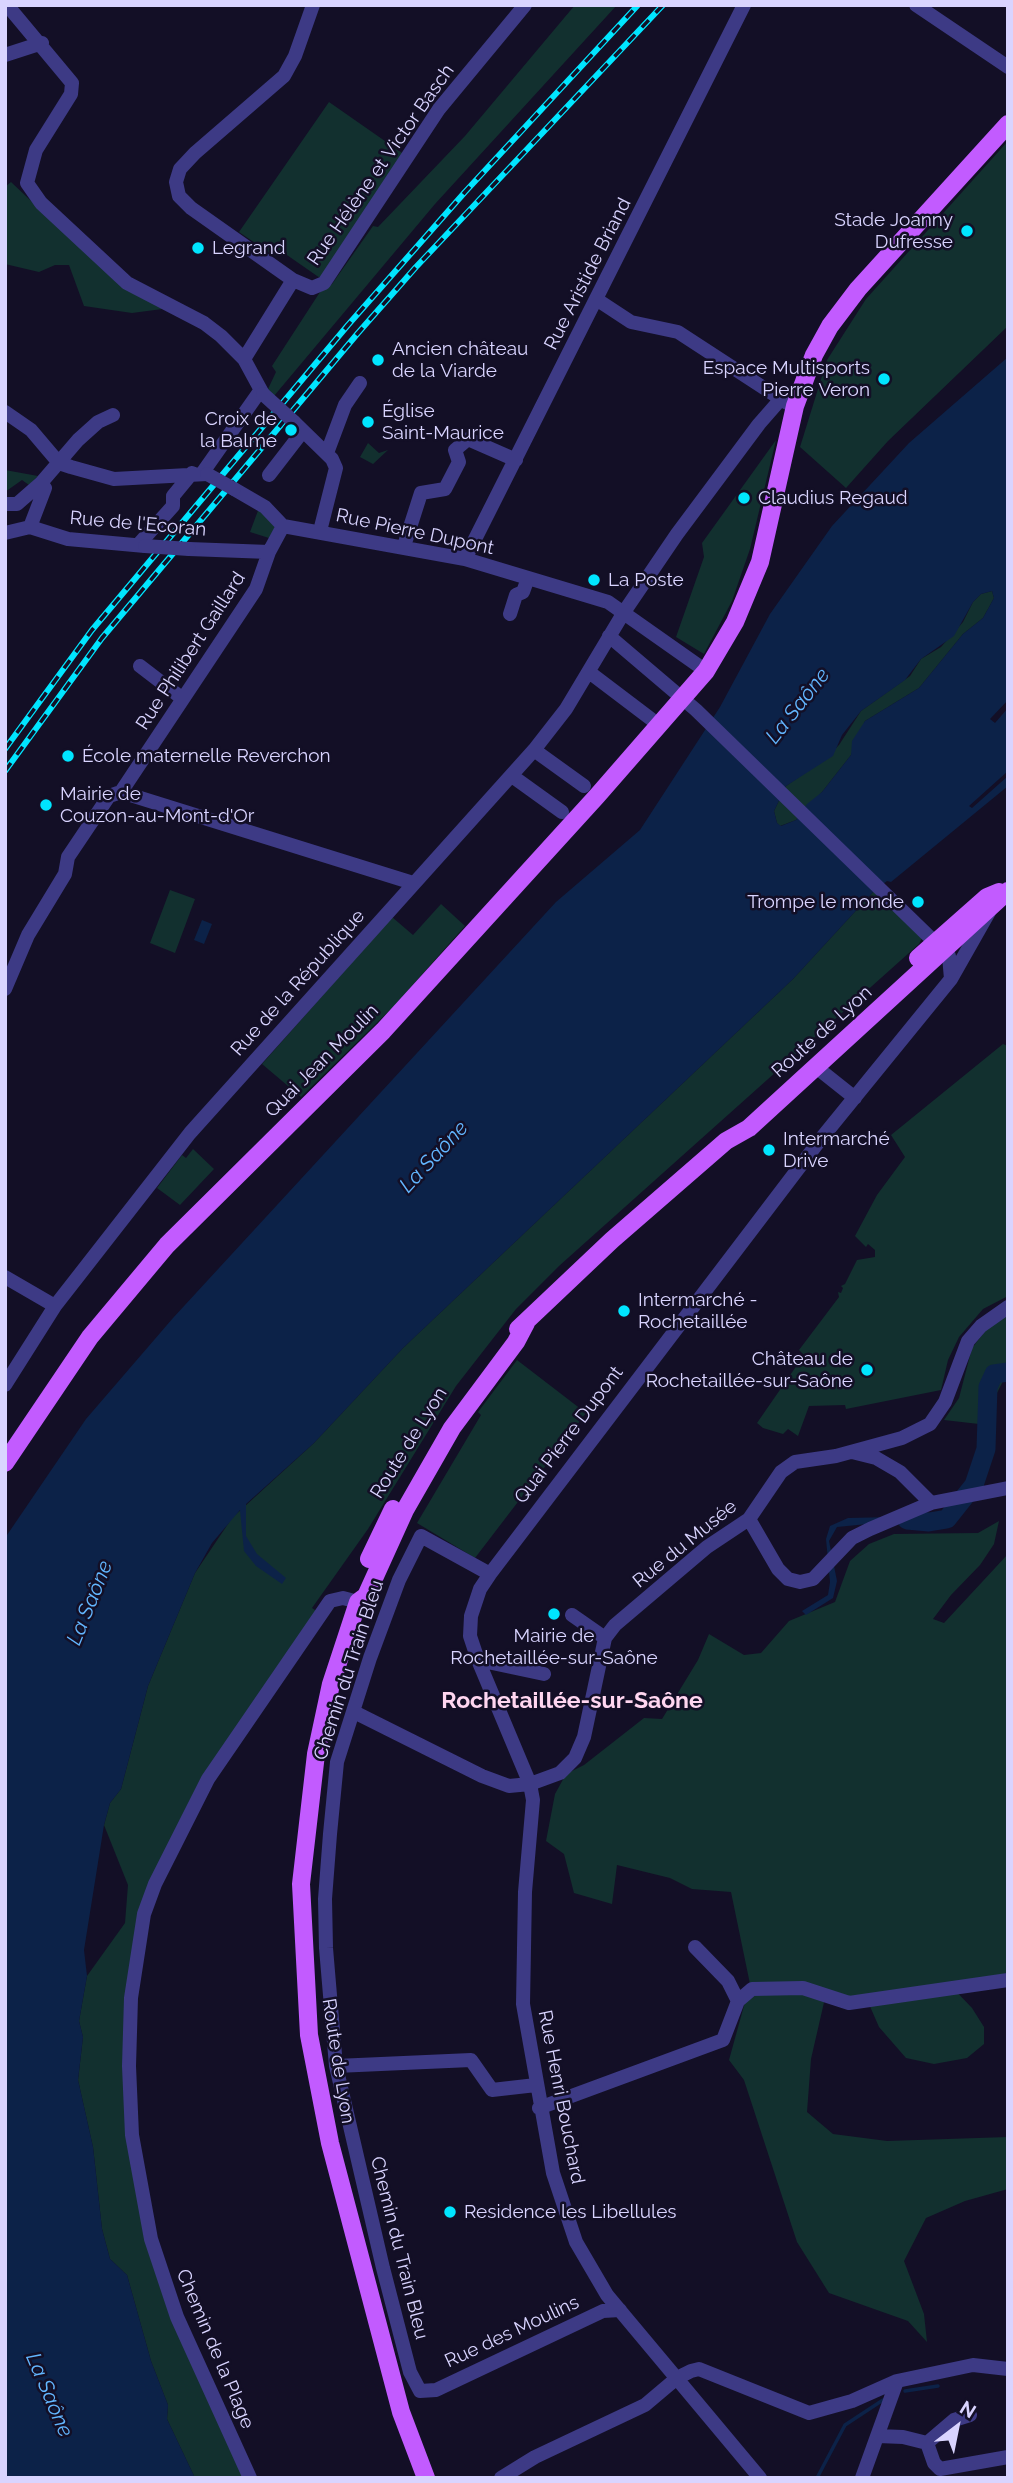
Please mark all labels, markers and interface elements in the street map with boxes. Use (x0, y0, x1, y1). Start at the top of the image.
street label: Rue Hélène et Victor Basch (303, 60, 459, 270)
street label: Rue Aristide Briand (540, 194, 636, 354)
place label: Stade Joanny Dufresse (834, 209, 953, 253)
marker: Stade Joanny Dufresse (959, 223, 975, 239)
place label: Legrand (212, 237, 286, 259)
marker: Legrand (190, 240, 206, 256)
place label: Ancien château de la Viarde (392, 338, 528, 382)
marker: Ancien château de la Viarde (370, 352, 386, 368)
place label: Espace Multisports Pierre Veron (703, 357, 870, 401)
marker: Espace Multisports Pierre Veron (876, 371, 892, 387)
place label: Église Saint-Maurice (382, 400, 504, 444)
place label: Croix de la Balme (200, 408, 277, 452)
marker: Église Saint-Maurice (360, 414, 376, 430)
marker: Croix de la Balme (283, 422, 299, 438)
place label: Claudius Regaud (758, 487, 908, 509)
marker: Claudius Regaud (736, 490, 752, 506)
street label: Rue Pierre Dupont (334, 504, 496, 560)
street label: Rue de l'Ecoran (69, 507, 207, 541)
street label: Rue Philibert Gaillard (131, 568, 251, 734)
place label: La Poste (608, 569, 684, 591)
marker: La Poste (586, 572, 602, 588)
water label: La Saône (761, 663, 835, 749)
place label: École maternelle Reverchon (82, 745, 331, 767)
marker: École maternelle Reverchon (60, 748, 76, 764)
place label: Mairie de Couzon-au-Mont-d'Or (60, 783, 254, 827)
marker: Mairie de Couzon-au-Mont-d'Or (38, 797, 54, 813)
place label: Trompe le monde (747, 891, 904, 913)
marker: Trompe le monde (910, 894, 926, 910)
street label: Rue de la République (226, 905, 370, 1061)
street label: Route de Lyon (767, 981, 877, 1083)
street label: Quai Jean Moulin (261, 1000, 383, 1122)
water label: La Saône (394, 1116, 474, 1198)
place label: Intermarché Drive (783, 1128, 890, 1172)
marker: Intermarché Drive (761, 1142, 777, 1158)
place label: Intermarché - Rochetaillée (638, 1289, 757, 1333)
marker: Intermarché - Rochetaillée (616, 1303, 632, 1319)
place label: Château de Rochetaillée-sur-Saône (646, 1348, 853, 1392)
street label: Quai Pierre Dupont (510, 1362, 628, 1508)
marker: Château de Rochetaillée-sur-Saône (859, 1362, 875, 1378)
street label: Route de Lyon (366, 1383, 452, 1503)
street label: Rue du Musée (629, 1495, 741, 1593)
water label: La Saône (62, 1557, 118, 1649)
street label: Chemin du Train Bleu (309, 1577, 389, 1763)
marker: Mairie de Rochetaillée-sur-Saône (546, 1606, 562, 1622)
place label: Mairie de Rochetaillée-sur-Saône (450, 1625, 658, 1669)
district label: Rochetaillée-sur-Saône (441, 1687, 703, 1715)
street label: Route de Lyon (317, 1997, 359, 2125)
street label: Rue Henri Bouchard (533, 2008, 589, 2186)
street label: Chemin du Train Bleu (365, 2154, 433, 2342)
place label: Residence les Libellules (464, 2201, 677, 2223)
marker: Residence les Libellules (442, 2204, 458, 2220)
street label: Chemin de la Plage (171, 2266, 259, 2432)
street label: Rue des Moulins (441, 2291, 583, 2373)
water label: La Saône (20, 2349, 78, 2441)
north arrow (922, 2392, 992, 2462)
text: N (956, 2396, 980, 2422)

